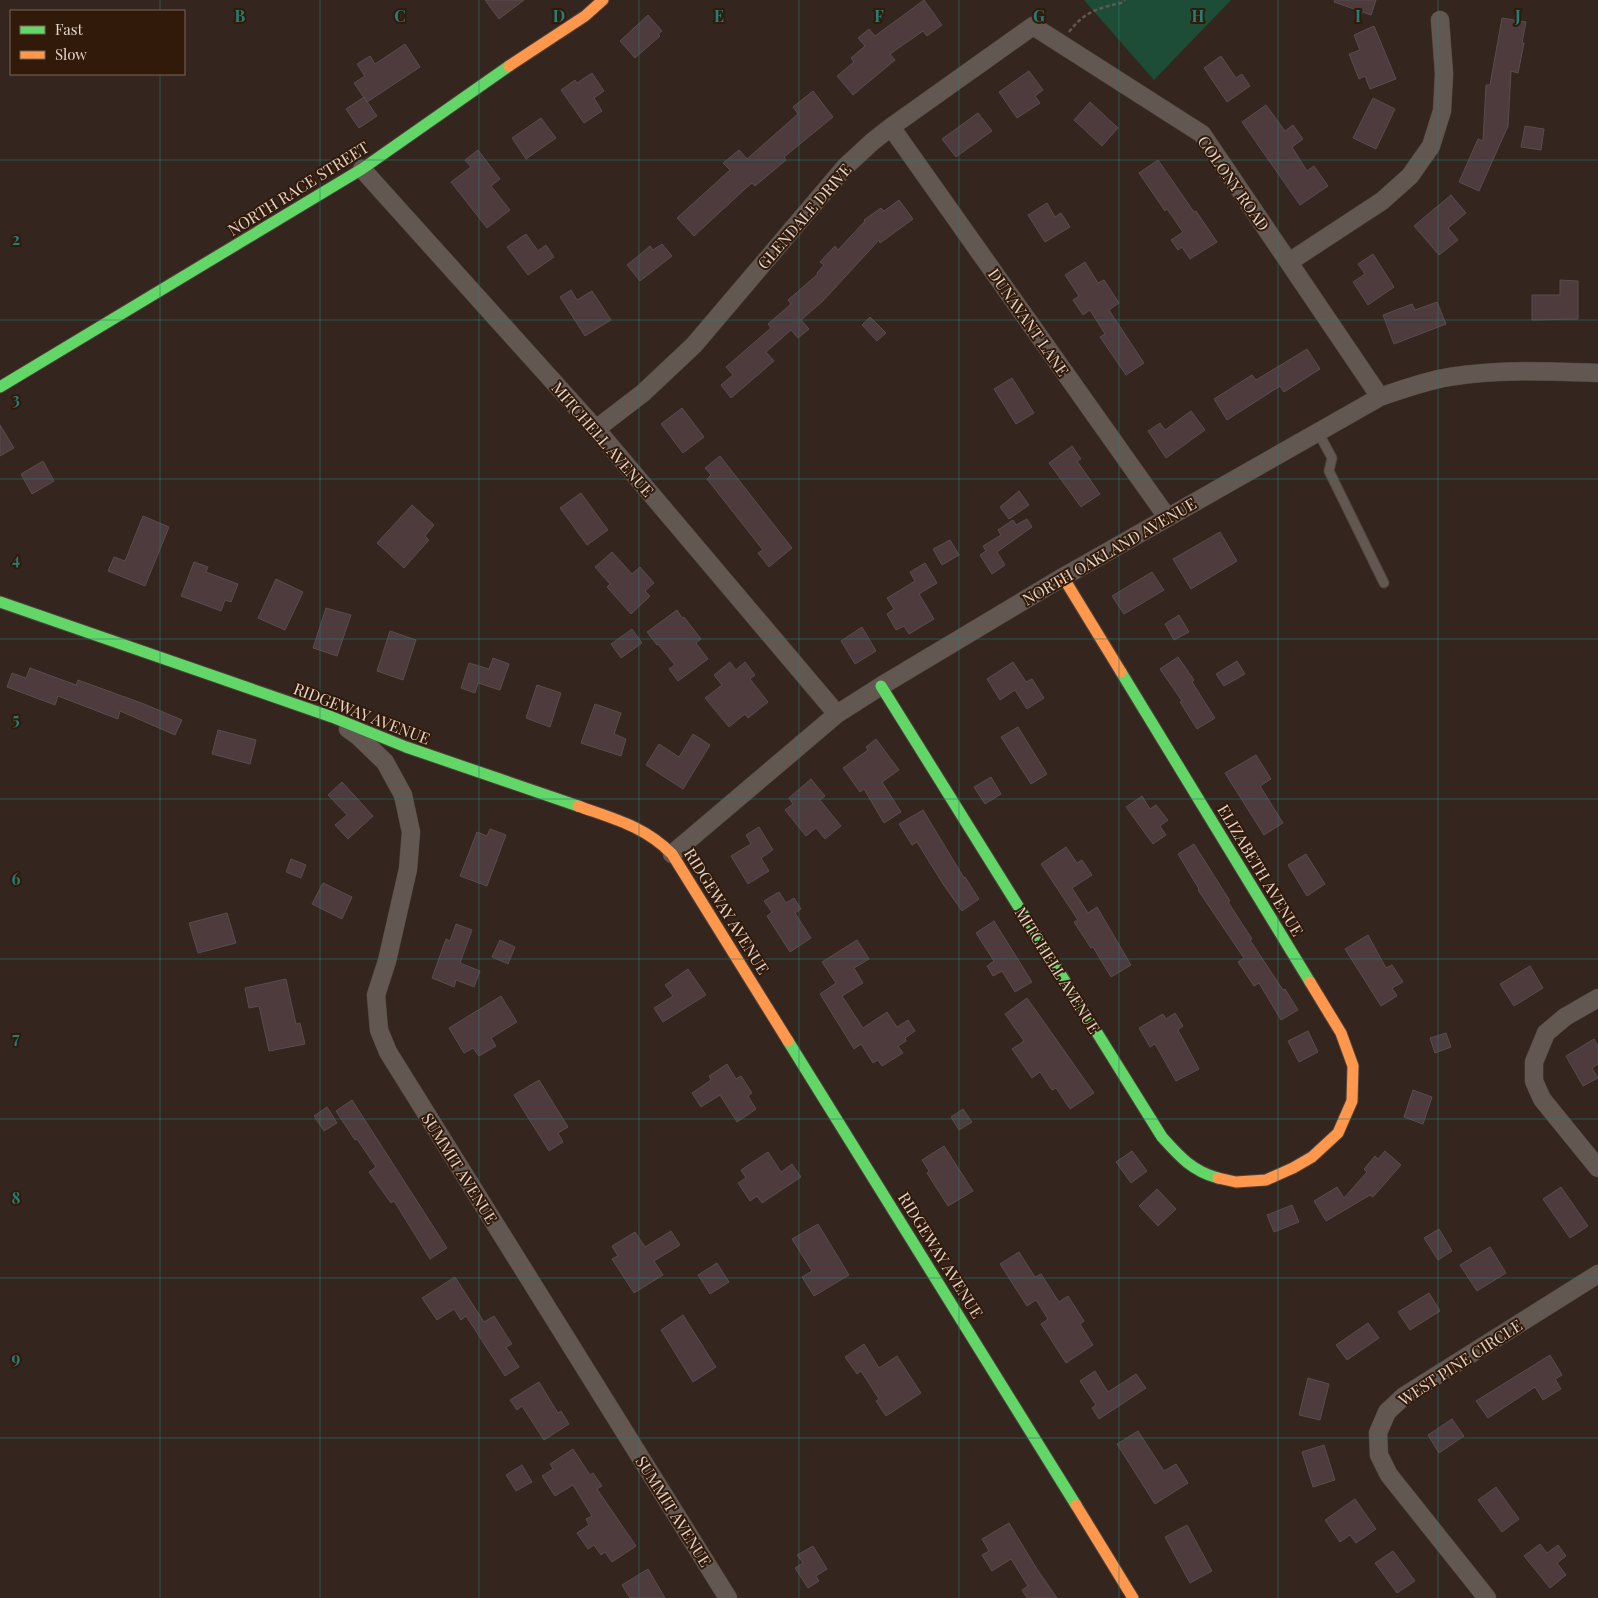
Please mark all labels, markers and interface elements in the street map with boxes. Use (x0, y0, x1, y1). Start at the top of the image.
text: B (235, 5, 246, 26)
text: C (394, 5, 406, 26)
text: D (553, 5, 565, 26)
text: E (714, 5, 724, 26)
text: F (874, 5, 884, 26)
text: G (1033, 5, 1045, 26)
text: H (1192, 5, 1205, 26)
text: I (1355, 5, 1361, 26)
text: J (1514, 5, 1521, 26)
legend (10, 10, 185, 75)
text: Fast (55, 19, 84, 39)
text: Slow (55, 44, 87, 64)
street label: COLONY ROAD (1193, 131, 1275, 235)
street label: NORTH RACE STREET (223, 136, 373, 240)
street label: GLENDALE DRIVE (752, 159, 856, 273)
text: 2 (12, 228, 20, 249)
street label: DUNAVANT LANE (984, 264, 1074, 380)
street label: MITCHELL AVENUE (547, 377, 659, 501)
text: 3 (12, 388, 20, 409)
street label: NORTH OAKLAND AVENUE (1018, 493, 1200, 609)
text: 4 (12, 548, 20, 569)
street label: RIDGEWAY AVENUE (291, 677, 433, 749)
text: 5 (12, 708, 20, 729)
street label: ELIZABETH AVENUE (1213, 800, 1309, 940)
street label: RIDGEWAY AVENUE (680, 844, 774, 978)
text: 6 (12, 868, 21, 889)
street label: MITCHELL AVENUE (1011, 903, 1105, 1037)
text: 7 (12, 1027, 20, 1048)
street label: SUMMIT AVENUE (417, 1109, 503, 1227)
text: 8 (12, 1187, 21, 1208)
street label: RIDGEWAY AVENUE (894, 1188, 988, 1322)
street label: WEST PINE CIRCLE (1393, 1314, 1526, 1410)
text: 9 (12, 1347, 21, 1368)
street label: SUMMIT AVENUE (631, 1452, 717, 1570)

